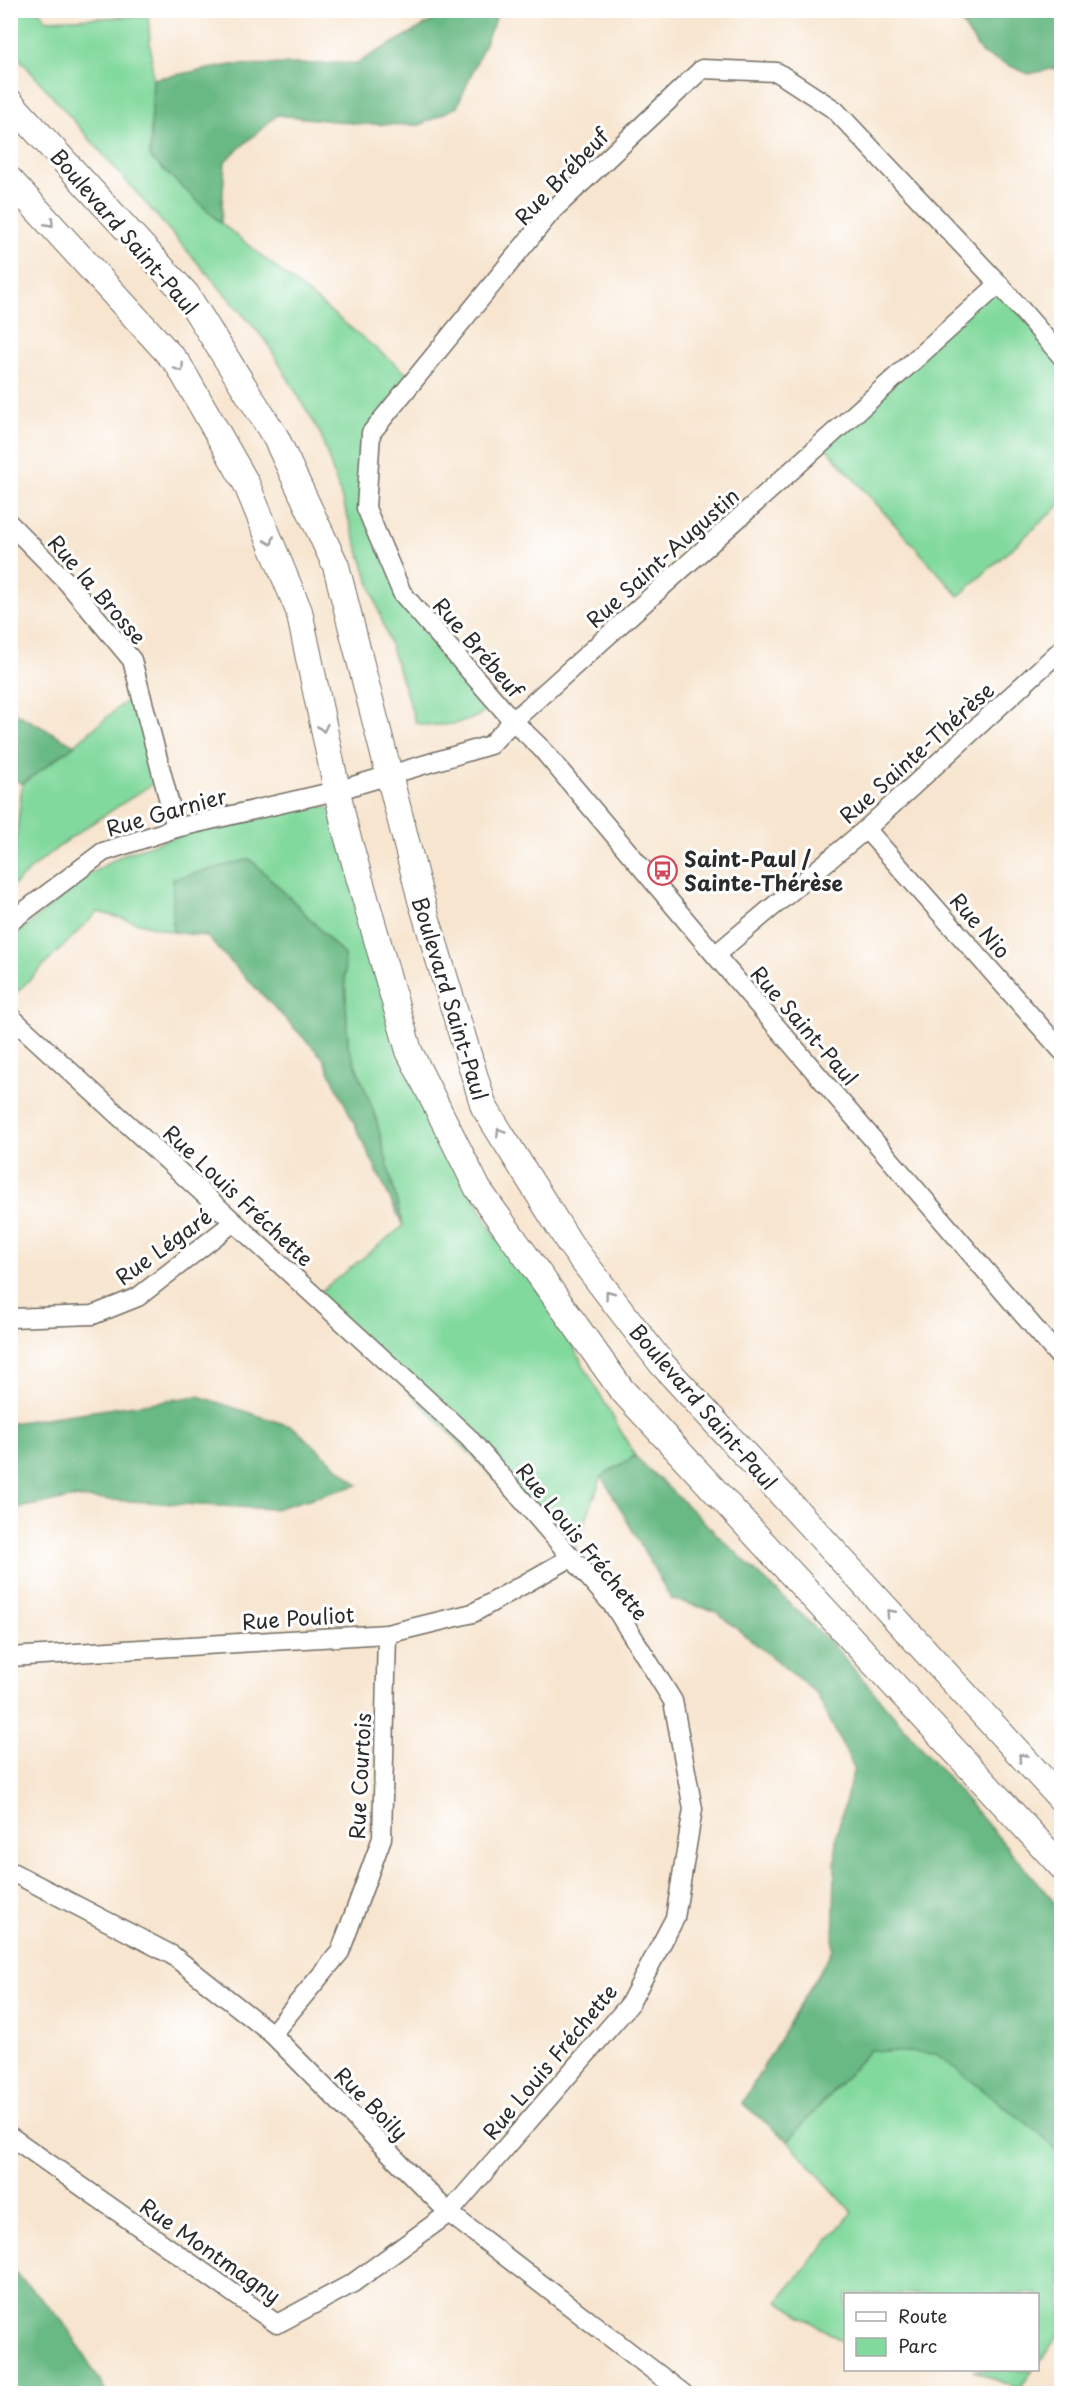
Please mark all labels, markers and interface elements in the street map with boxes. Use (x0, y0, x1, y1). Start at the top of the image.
street label: Rue Brébeuf (506, 119, 617, 232)
street label: Boulevard Saint-Paul (44, 141, 206, 321)
one-way arrow (43, 217, 54, 227)
one-way arrow (172, 362, 183, 373)
street label: Rue Saint-Augustin (578, 479, 746, 635)
street label: Rue la Brosse (41, 527, 155, 651)
one-way arrow (263, 535, 275, 546)
street label: Rue Brébeuf (426, 590, 533, 705)
street label: Rue Sainte-Thérèse (832, 674, 1000, 830)
one-way arrow (316, 722, 329, 732)
street label: Rue Garnier (102, 778, 230, 843)
place label: Saint-Paul / Sainte-Thérèse (684, 842, 843, 898)
bus stop icon: Saint-Paul / Sainte-Thérèse (647, 854, 679, 886)
street label: Rue Nio (943, 885, 1019, 965)
street label: Boulevard Saint-Paul (405, 892, 497, 1104)
street label: Rue Saint-Paul (744, 958, 866, 1092)
street label: Rue Louis Fréchette (157, 1117, 321, 1273)
one-way arrow (496, 1128, 507, 1139)
street label: Rue Légaré (108, 1200, 218, 1292)
one-way arrow (605, 1290, 616, 1301)
street label: Boulevard Saint-Paul (623, 1316, 785, 1496)
street label: Rue Louis Fréchette (509, 1455, 657, 1627)
street label: Rue Pouliot (241, 1597, 355, 1637)
one-way arrow (886, 1610, 897, 1620)
street label: Rue Courtois (340, 1712, 378, 1840)
one-way arrow (1018, 1754, 1029, 1764)
street label: Rue Louis Fréchette (474, 1976, 624, 2146)
street label: Rue Boily (328, 2059, 416, 2147)
street label: Rue Montmagny (134, 2189, 288, 2311)
legend (844, 2293, 1039, 2371)
text: Route (898, 2302, 948, 2329)
text: Parc (898, 2332, 937, 2359)

